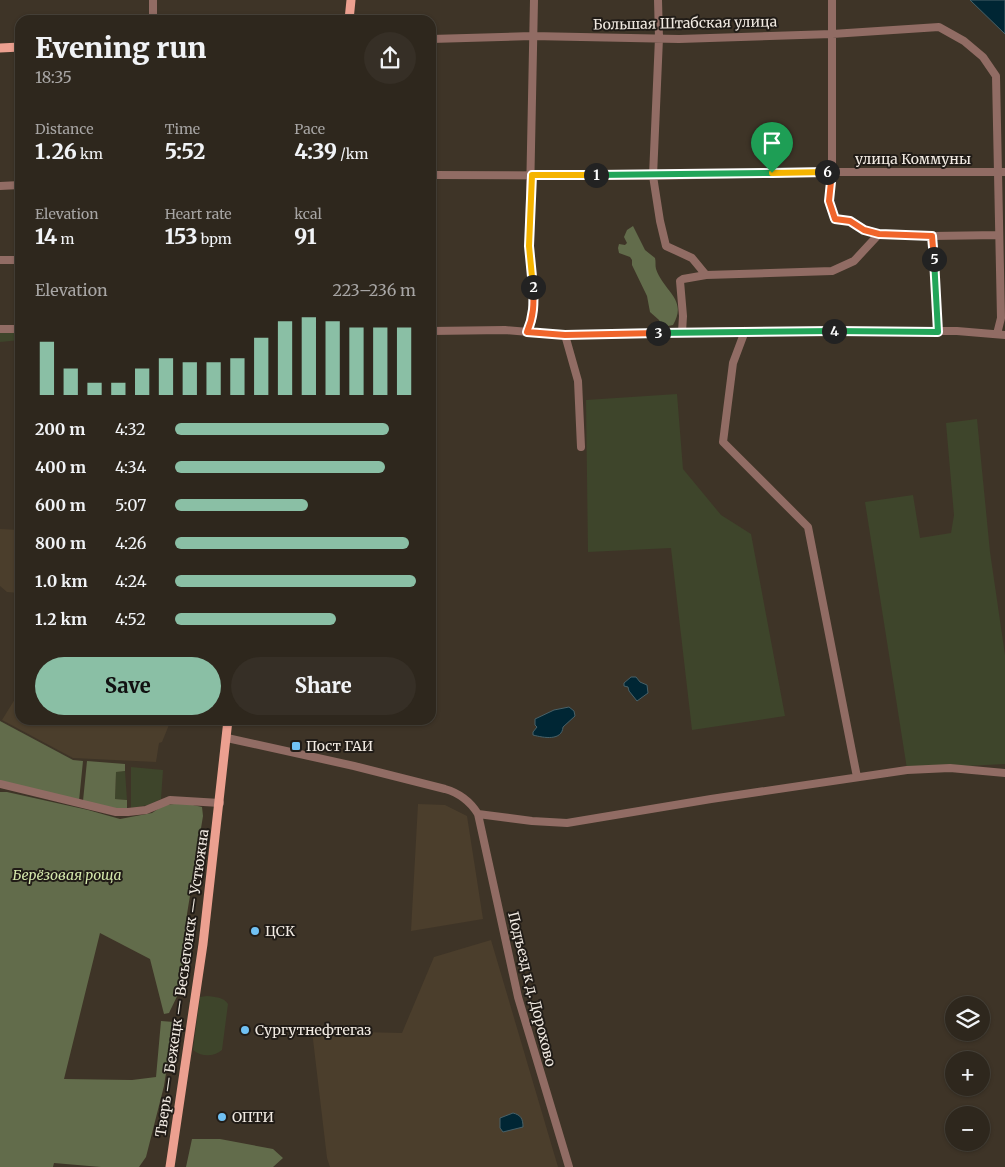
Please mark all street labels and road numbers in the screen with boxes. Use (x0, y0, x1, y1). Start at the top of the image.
street label: Большая Штабская улица (593, 12, 778, 34)
street label: улица Коммуны (855, 150, 971, 168)
street label: Тверь — Бежецк — Весьегонск — Устюжна (151, 827, 213, 1138)
street label: Подъезд к д. Дорохово (504, 910, 560, 1068)

